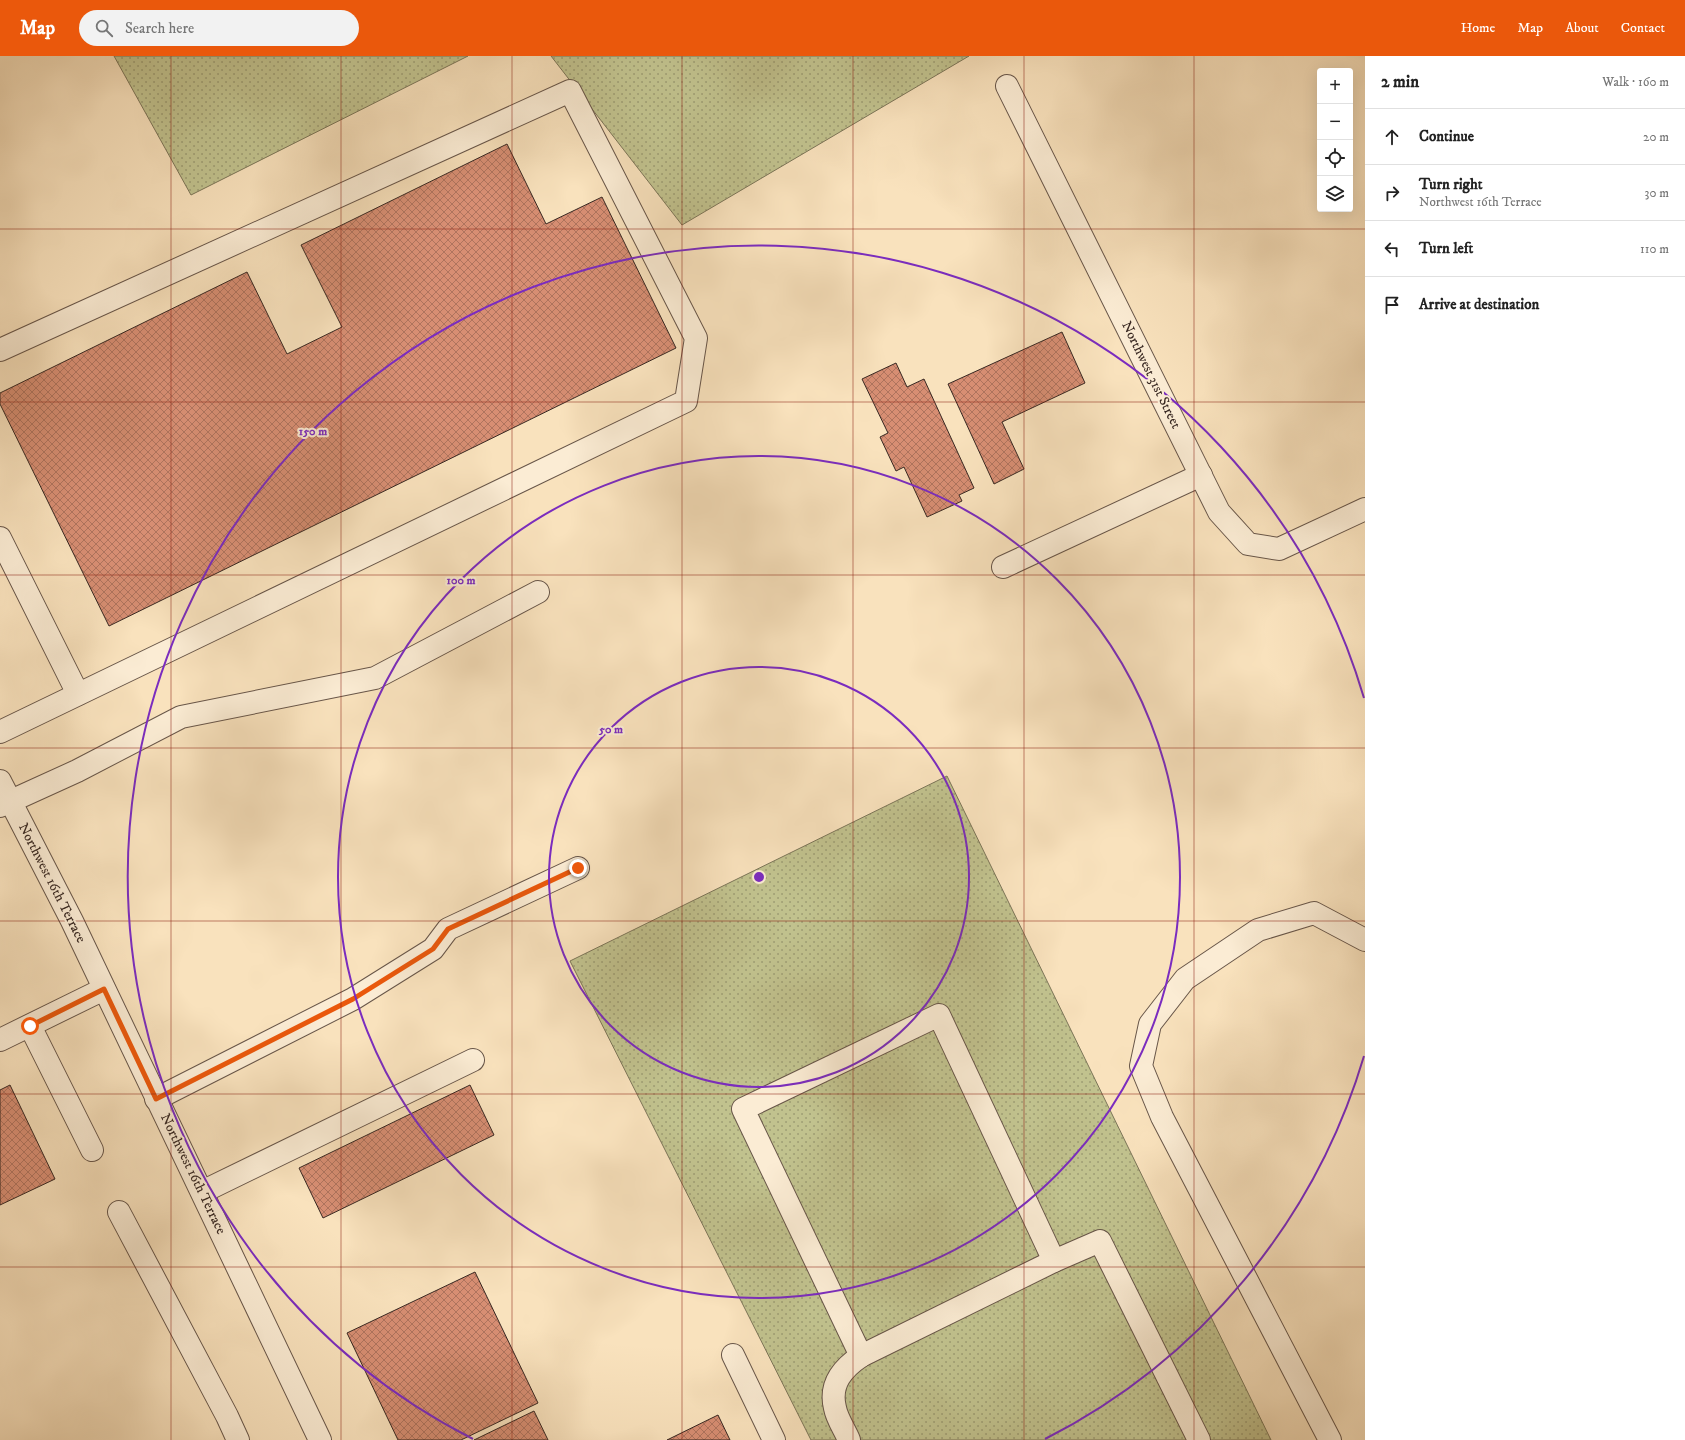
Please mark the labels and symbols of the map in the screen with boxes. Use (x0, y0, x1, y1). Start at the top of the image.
street label: Northwest 31st Street (1117, 318, 1185, 432)
text: 150 m (299, 424, 327, 439)
text: 100 m (447, 573, 475, 588)
text: 50 m (598, 722, 623, 737)
street label: Northwest 16th Terrace (14, 820, 90, 946)
route end (569, 859, 587, 877)
centre of rings (752, 870, 766, 884)
route start (21, 1017, 39, 1035)
street label: Northwest 16th Terrace (156, 1111, 230, 1238)

